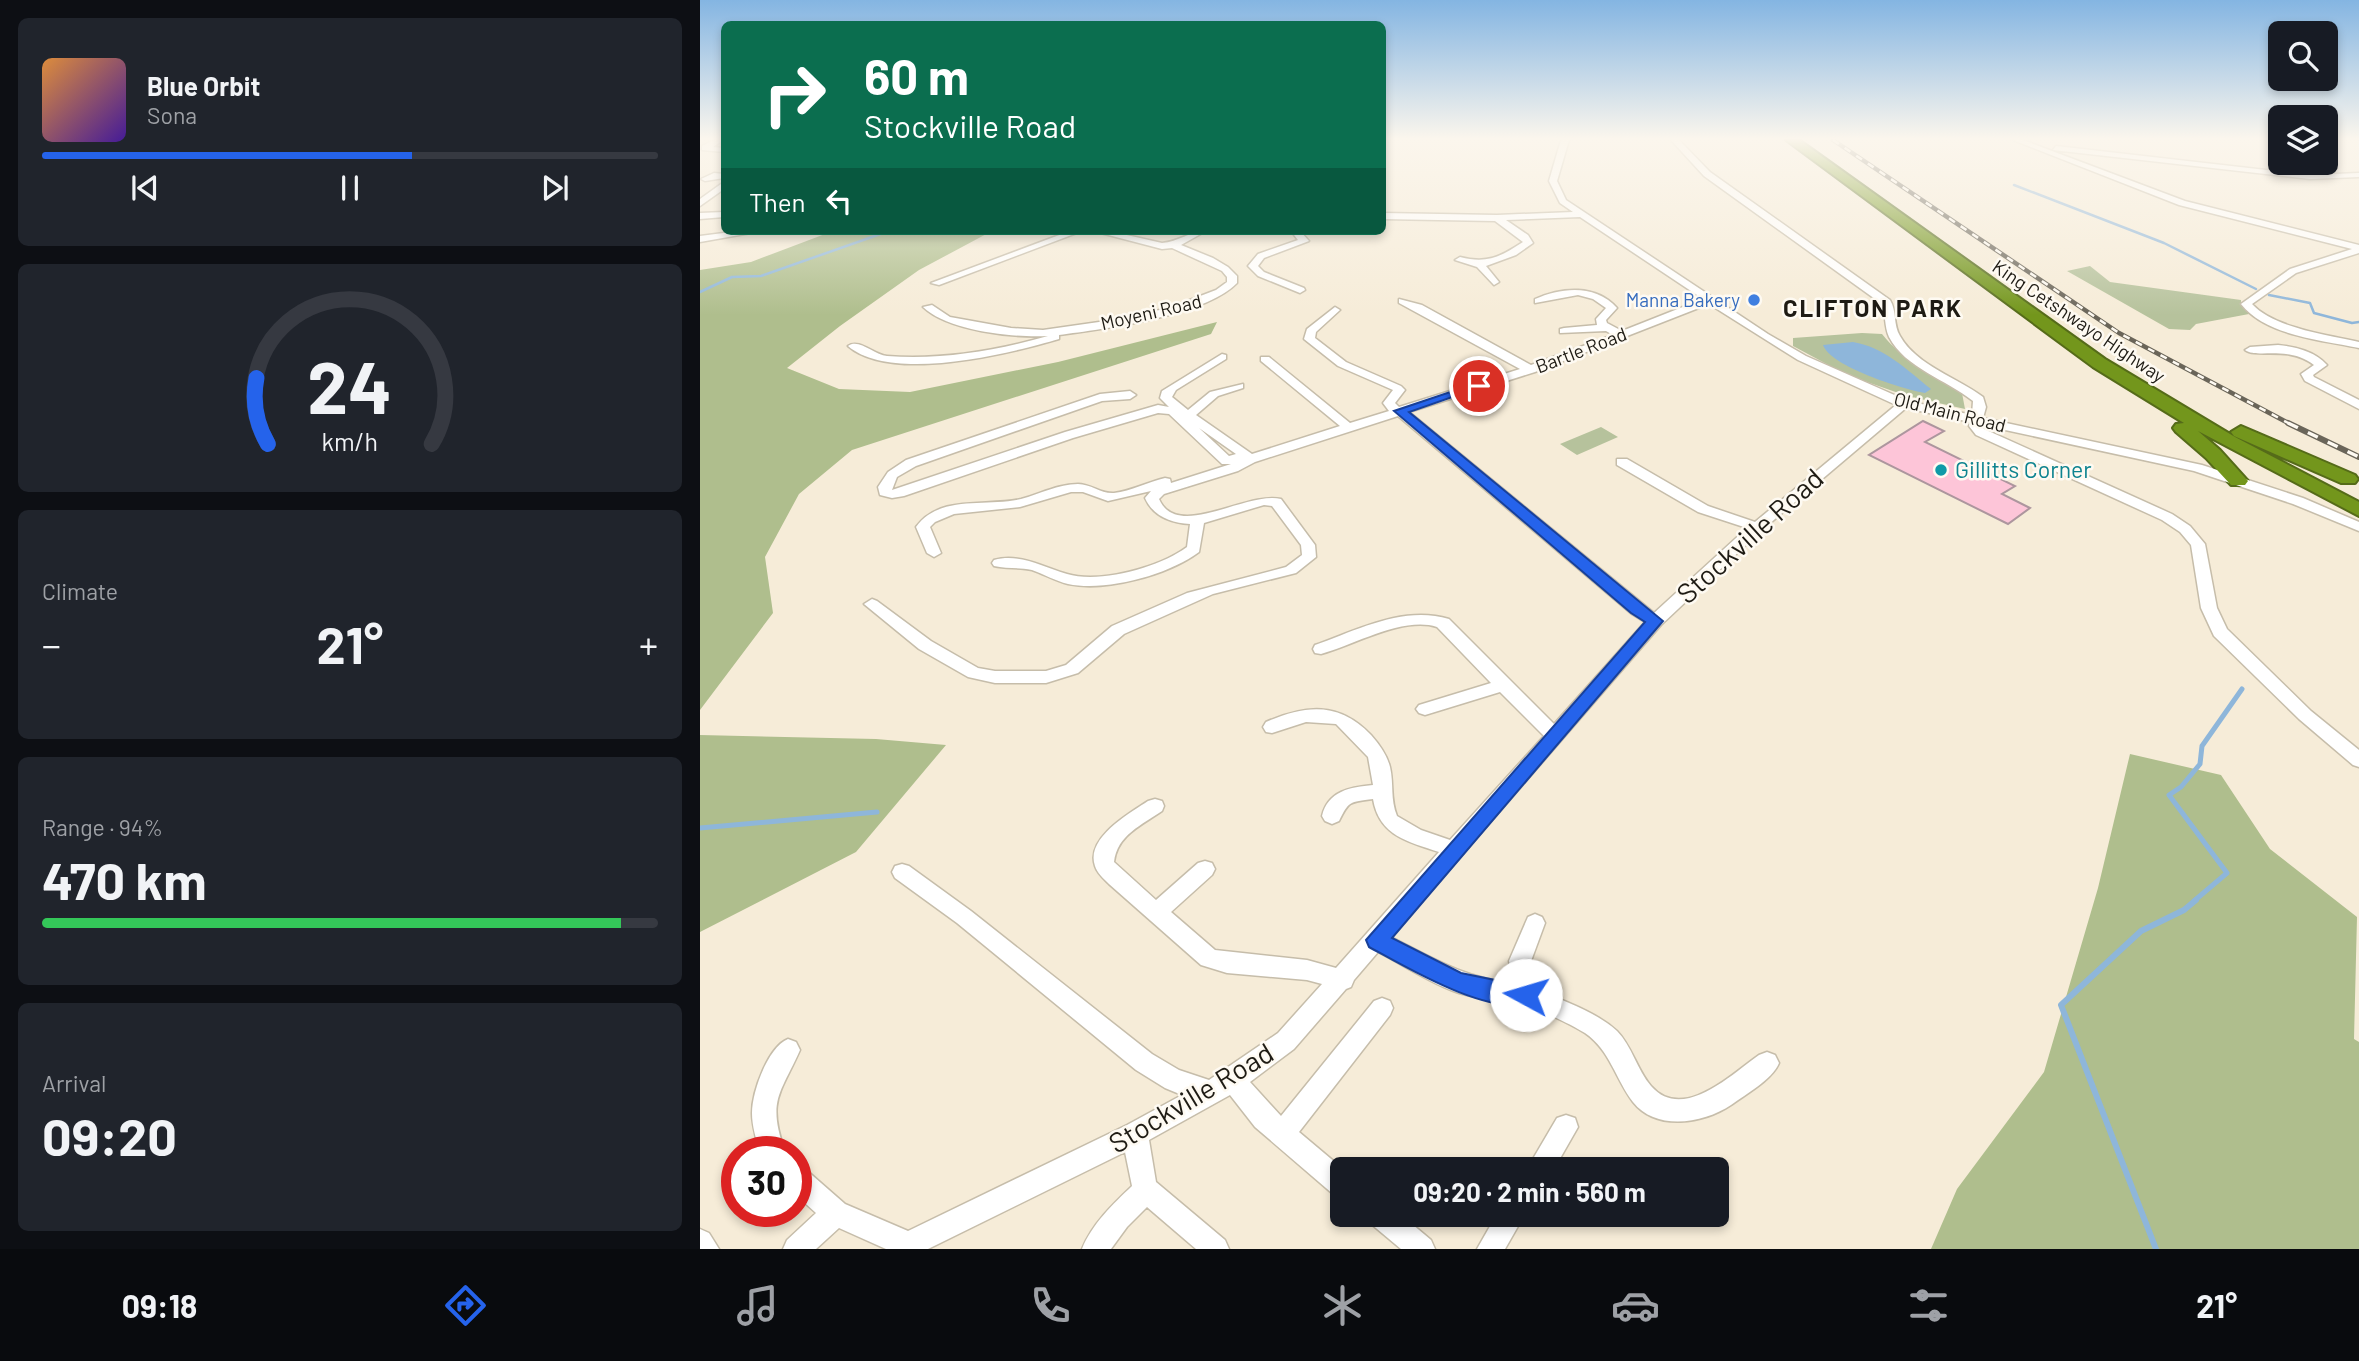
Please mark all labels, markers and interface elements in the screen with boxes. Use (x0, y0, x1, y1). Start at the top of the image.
map controls (2268, 21, 2338, 175)
button: search (2268, 21, 2338, 91)
text: 60 m (864, 46, 969, 105)
icon: right (749, 49, 840, 140)
text: Blue Orbit (147, 70, 260, 101)
text: Sona (147, 101, 197, 129)
button: layers (2268, 105, 2338, 175)
text: Stockville Road (864, 106, 1076, 144)
icon: previous (126, 169, 164, 207)
icon: pause (331, 169, 369, 207)
icon: next (536, 169, 574, 207)
icon: left (820, 182, 858, 220)
text: Then (749, 186, 806, 217)
street label: King Cetshwayo Highway (1989, 254, 2170, 387)
place label: Manna Bakery (1626, 288, 1740, 311)
street label: Moyeni Road (1098, 289, 1204, 334)
marker: Manna Bakery (1746, 292, 1762, 308)
district label: CLIFTON PARK (1783, 293, 1963, 322)
street label: Bartle Road (1532, 322, 1630, 377)
text: 24 (308, 342, 392, 430)
pin (1449, 356, 1509, 416)
icon: arrive (1460, 367, 1498, 405)
street label: Old Main Road (1892, 386, 2008, 437)
text: km/h (322, 426, 378, 456)
place label: Gillitts Corner (1955, 455, 2092, 483)
street label: Stockville Road (1669, 460, 1830, 610)
marker: Gillitts Corner (1933, 462, 1949, 478)
text: Climate (42, 577, 118, 605)
text: 21° (317, 612, 383, 674)
text: − (42, 621, 61, 667)
text: + (639, 621, 658, 667)
text: Range · 94% (42, 813, 163, 841)
text: 470 km (42, 848, 207, 910)
position arrow (1489, 958, 1563, 1032)
street label: Stockville Road (1102, 1035, 1279, 1160)
text: Arrival (42, 1069, 106, 1097)
text: 09:20 (42, 1104, 177, 1166)
speed limit sign: 30 (721, 1136, 812, 1227)
text: 09:20 · 2 min · 560 m (1413, 1176, 1646, 1207)
icon: directions (441, 1281, 490, 1330)
icon: music (733, 1281, 782, 1330)
icon: phone (1026, 1281, 1075, 1330)
icon: climate (1318, 1281, 1367, 1330)
icon: car (1611, 1281, 1660, 1330)
icon: filters (1904, 1281, 1953, 1330)
text: 09:18 (122, 1286, 197, 1324)
text: 21° (2196, 1286, 2237, 1324)

